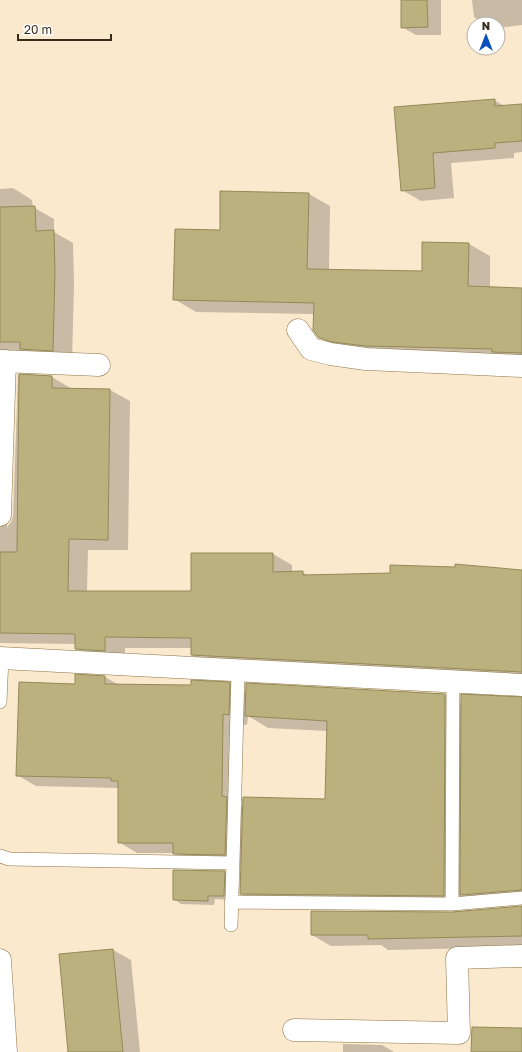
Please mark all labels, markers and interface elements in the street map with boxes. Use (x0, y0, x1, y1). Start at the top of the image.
scale bar (18, 16, 111, 42)
north arrow (466, 16, 506, 56)
text: N (482, 19, 490, 32)
text: 20 m (24, 22, 52, 37)

